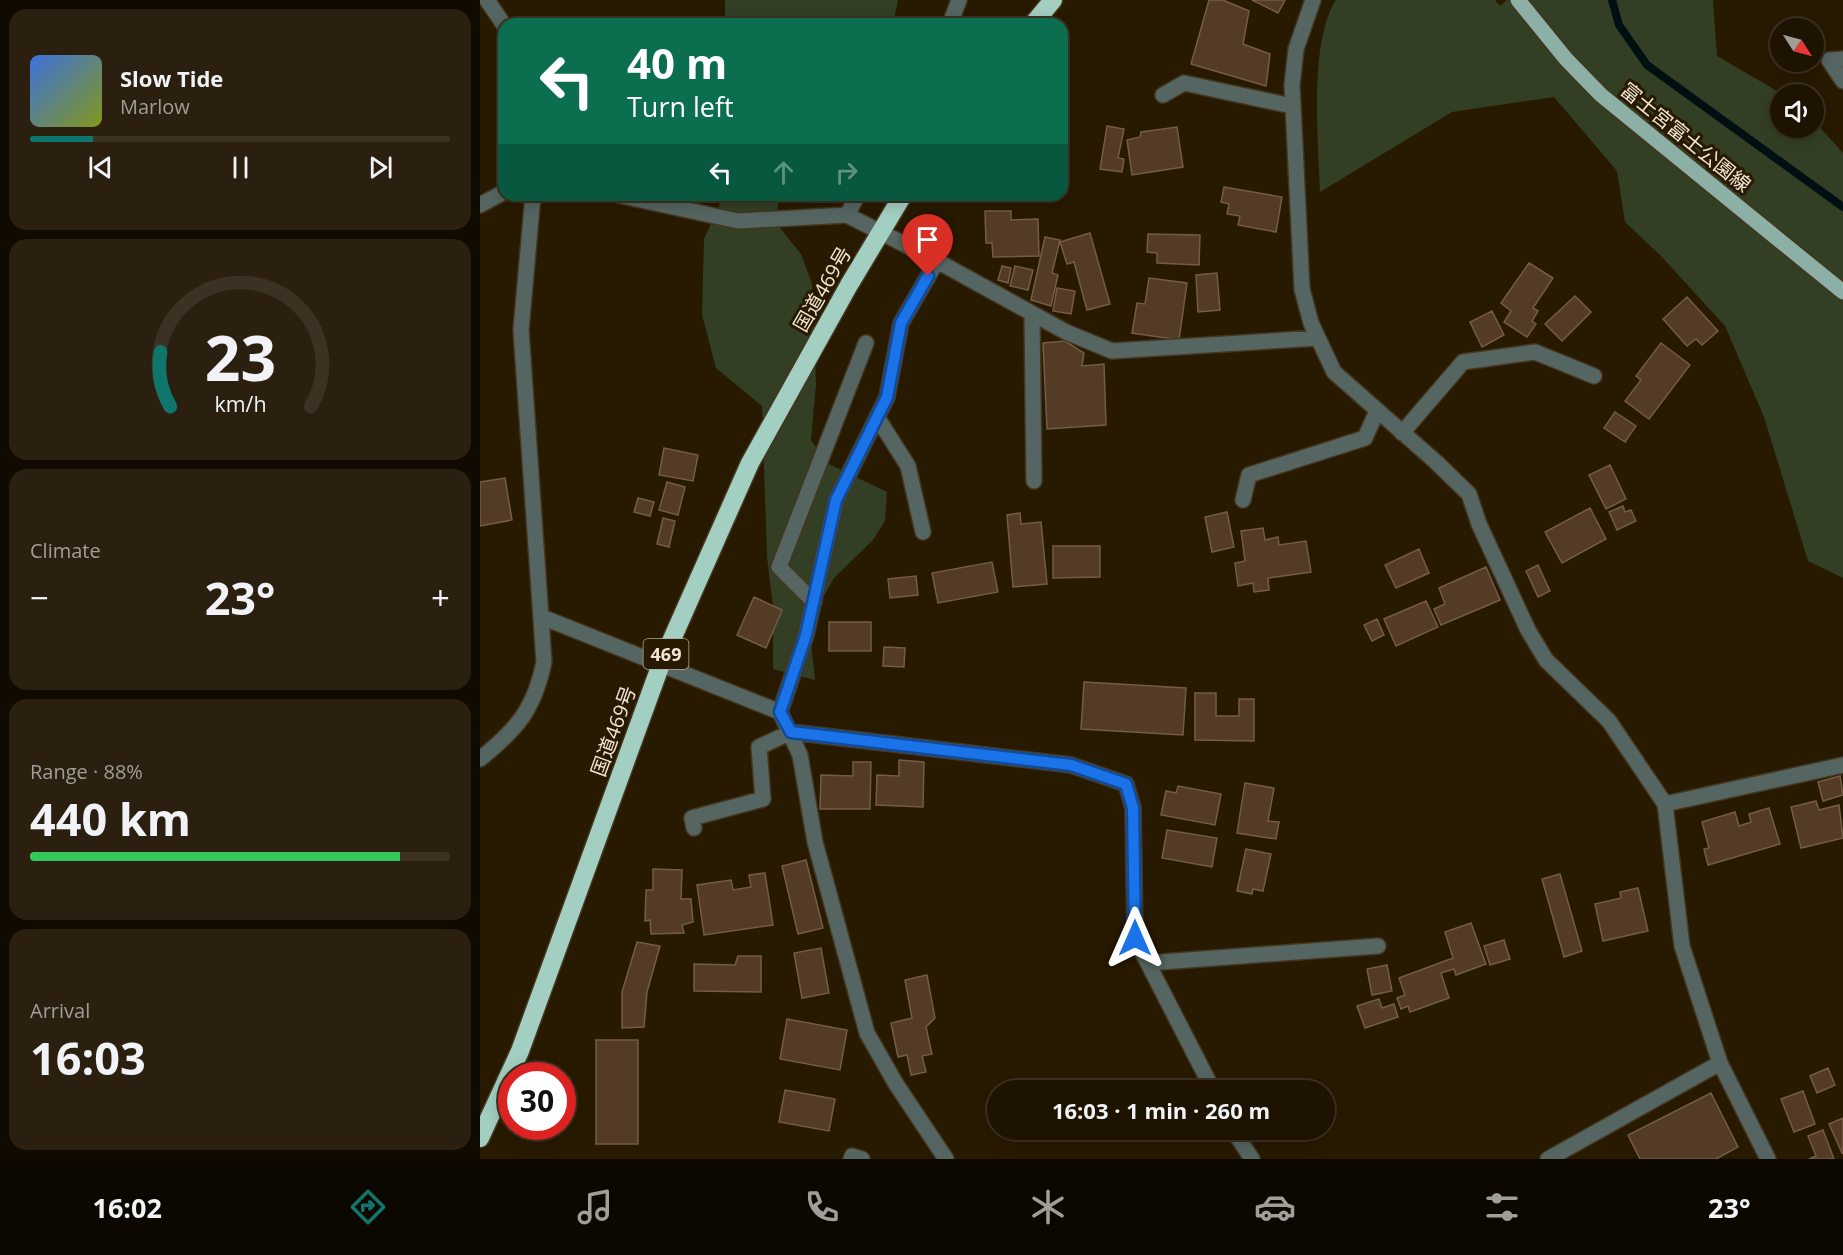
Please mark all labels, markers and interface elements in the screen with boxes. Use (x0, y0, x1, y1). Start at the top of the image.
north arrow (1770, 18, 1824, 72)
map controls (1770, 18, 1824, 138)
text: 40 m (627, 34, 727, 91)
icon: left (528, 42, 606, 120)
text: Slow Tide (120, 63, 223, 93)
street label: 富士宮富士公園線 (1615, 76, 1757, 198)
button: sound (1770, 84, 1824, 138)
text: Turn left (627, 88, 734, 125)
text: Marlow (120, 93, 190, 120)
icon: previous (84, 151, 117, 184)
icon: pause (224, 151, 257, 184)
icon: next (364, 151, 397, 184)
icon: left (704, 156, 737, 189)
icon: ahead (767, 156, 800, 189)
icon: right (830, 156, 863, 189)
pin (902, 214, 953, 276)
icon: arrive (911, 223, 944, 256)
street label: 国道469号 (787, 241, 857, 337)
text: 23 (204, 314, 276, 399)
text: km/h (214, 389, 266, 418)
text: Climate (30, 537, 101, 564)
text: 23° (205, 567, 275, 628)
text: − (30, 575, 49, 620)
text: + (431, 575, 450, 620)
road number: 469 (644, 639, 688, 669)
street label: 国道469号 (584, 682, 642, 780)
text: Range · 88% (30, 758, 143, 785)
text: 440 km (30, 788, 191, 849)
position arrow (1103, 906, 1167, 970)
text: Arrival (30, 997, 90, 1024)
text: 16:03 (30, 1027, 146, 1088)
speed limit sign: 30 (498, 1062, 576, 1140)
text: 16:03 · 1 min · 260 m (1052, 1095, 1270, 1125)
icon: directions (347, 1186, 389, 1228)
icon: music (574, 1186, 616, 1228)
icon: phone (801, 1186, 843, 1228)
icon: climate (1027, 1186, 1069, 1228)
icon: car (1254, 1186, 1296, 1228)
icon: filters (1481, 1186, 1523, 1228)
text: 16:02 (92, 1189, 162, 1226)
text: 23° (1708, 1189, 1750, 1226)

